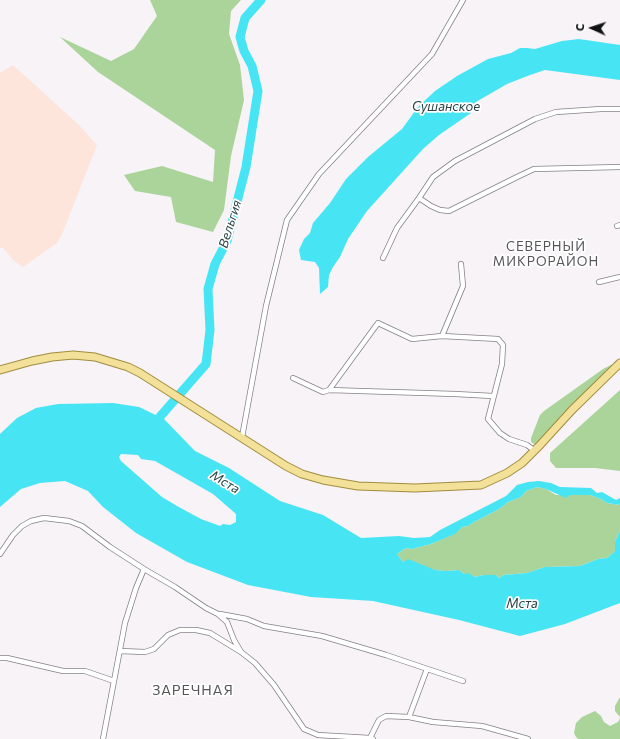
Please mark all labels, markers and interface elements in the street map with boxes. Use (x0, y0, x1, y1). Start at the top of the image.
north arrow (572, 8, 612, 48)
text: С (573, 23, 586, 31)
water label: Сушанское (412, 99, 480, 115)
water label: Вельгия (215, 198, 245, 250)
district label: СЕВЕРНЫЙ МИКРОРАЙОН (493, 239, 599, 270)
water label: Мста (207, 467, 243, 497)
water label: Мста (506, 596, 538, 612)
district label: ЗАРЕЧНАЯ (152, 682, 234, 698)

